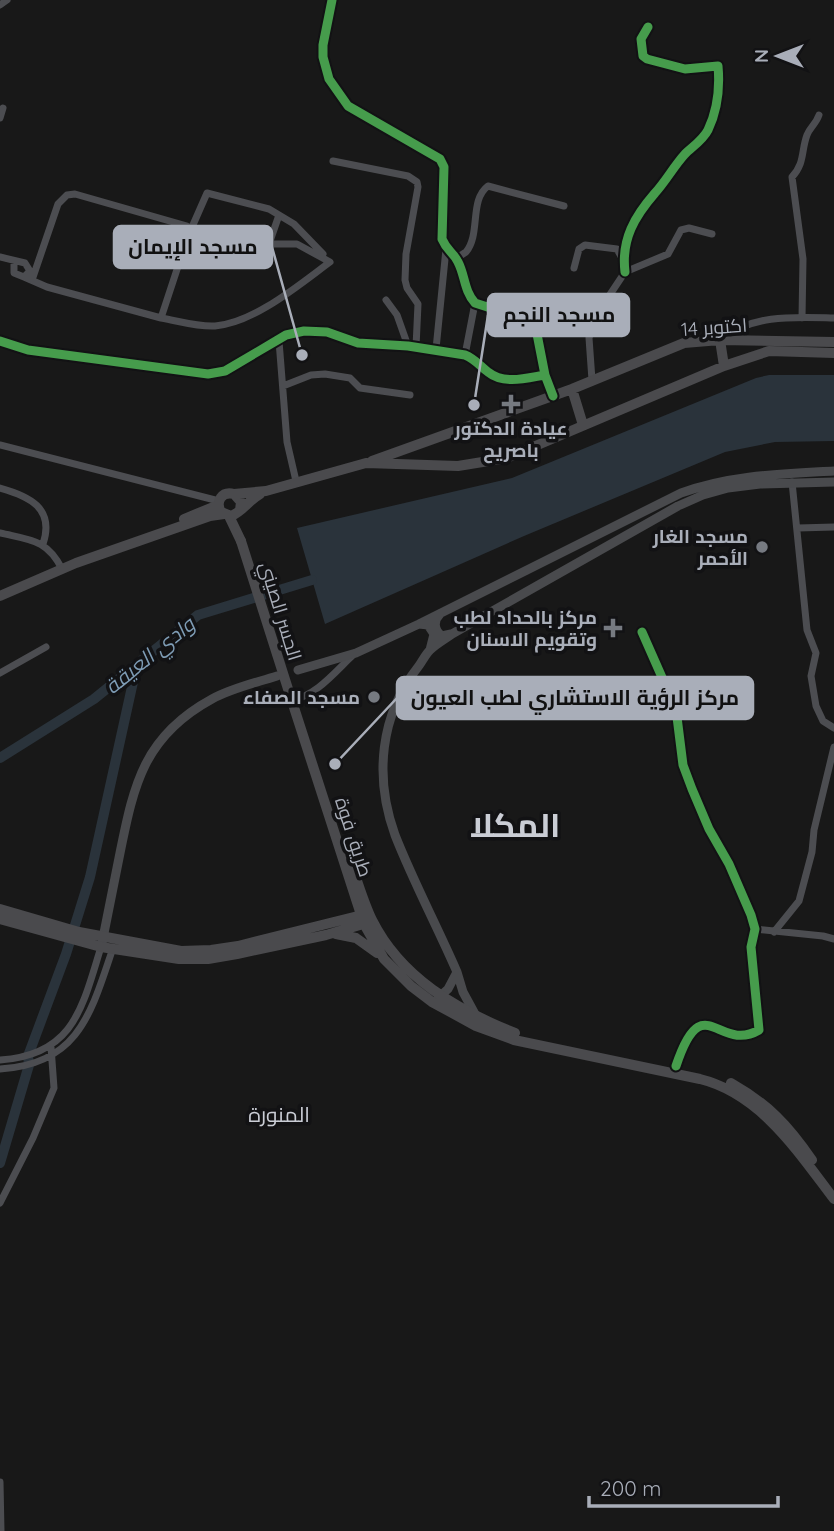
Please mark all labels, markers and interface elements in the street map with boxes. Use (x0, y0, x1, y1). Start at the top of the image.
north arrow (743, 21, 813, 91)
text: N (749, 49, 773, 63)
callout: مسجد الإيمان (114, 226, 272, 268)
text: مسجد الإيمان (128, 233, 258, 261)
callout: مسجد النجم (488, 294, 629, 336)
text: مسجد النجم (503, 301, 615, 329)
street label: 14 اكتوبر (680, 313, 748, 341)
marker: عيادة الدكتور باصريح (501, 394, 521, 414)
place label: عيادة الدكتور باصريح (454, 416, 567, 464)
place label: مسجد الغار الأحمر (652, 524, 748, 570)
marker: مسجد الغار الأحمر (754, 539, 770, 555)
street label: الجسر الصيني (252, 559, 307, 664)
place label: مركز بالحداد لطب وتقويم الاسنان (453, 605, 597, 653)
water label: وادي العيقة (99, 610, 204, 703)
marker: مركز بالحداد لطب وتقويم الاسنان (603, 618, 623, 638)
callout: مركز الرؤية الاستشاري لطب العيون (397, 677, 753, 719)
text: مركز الرؤية الاستشاري لطب العيون (411, 684, 739, 715)
place label: مسجد الصفاء (243, 685, 360, 709)
marker: مسجد الصفاء (366, 689, 382, 705)
street label: طريق فوة (329, 794, 378, 880)
district label: المكلا (470, 804, 560, 845)
district label: المنورة (248, 1101, 310, 1127)
scale bar (589, 1464, 778, 1508)
text: 200 m (600, 1475, 662, 1501)

